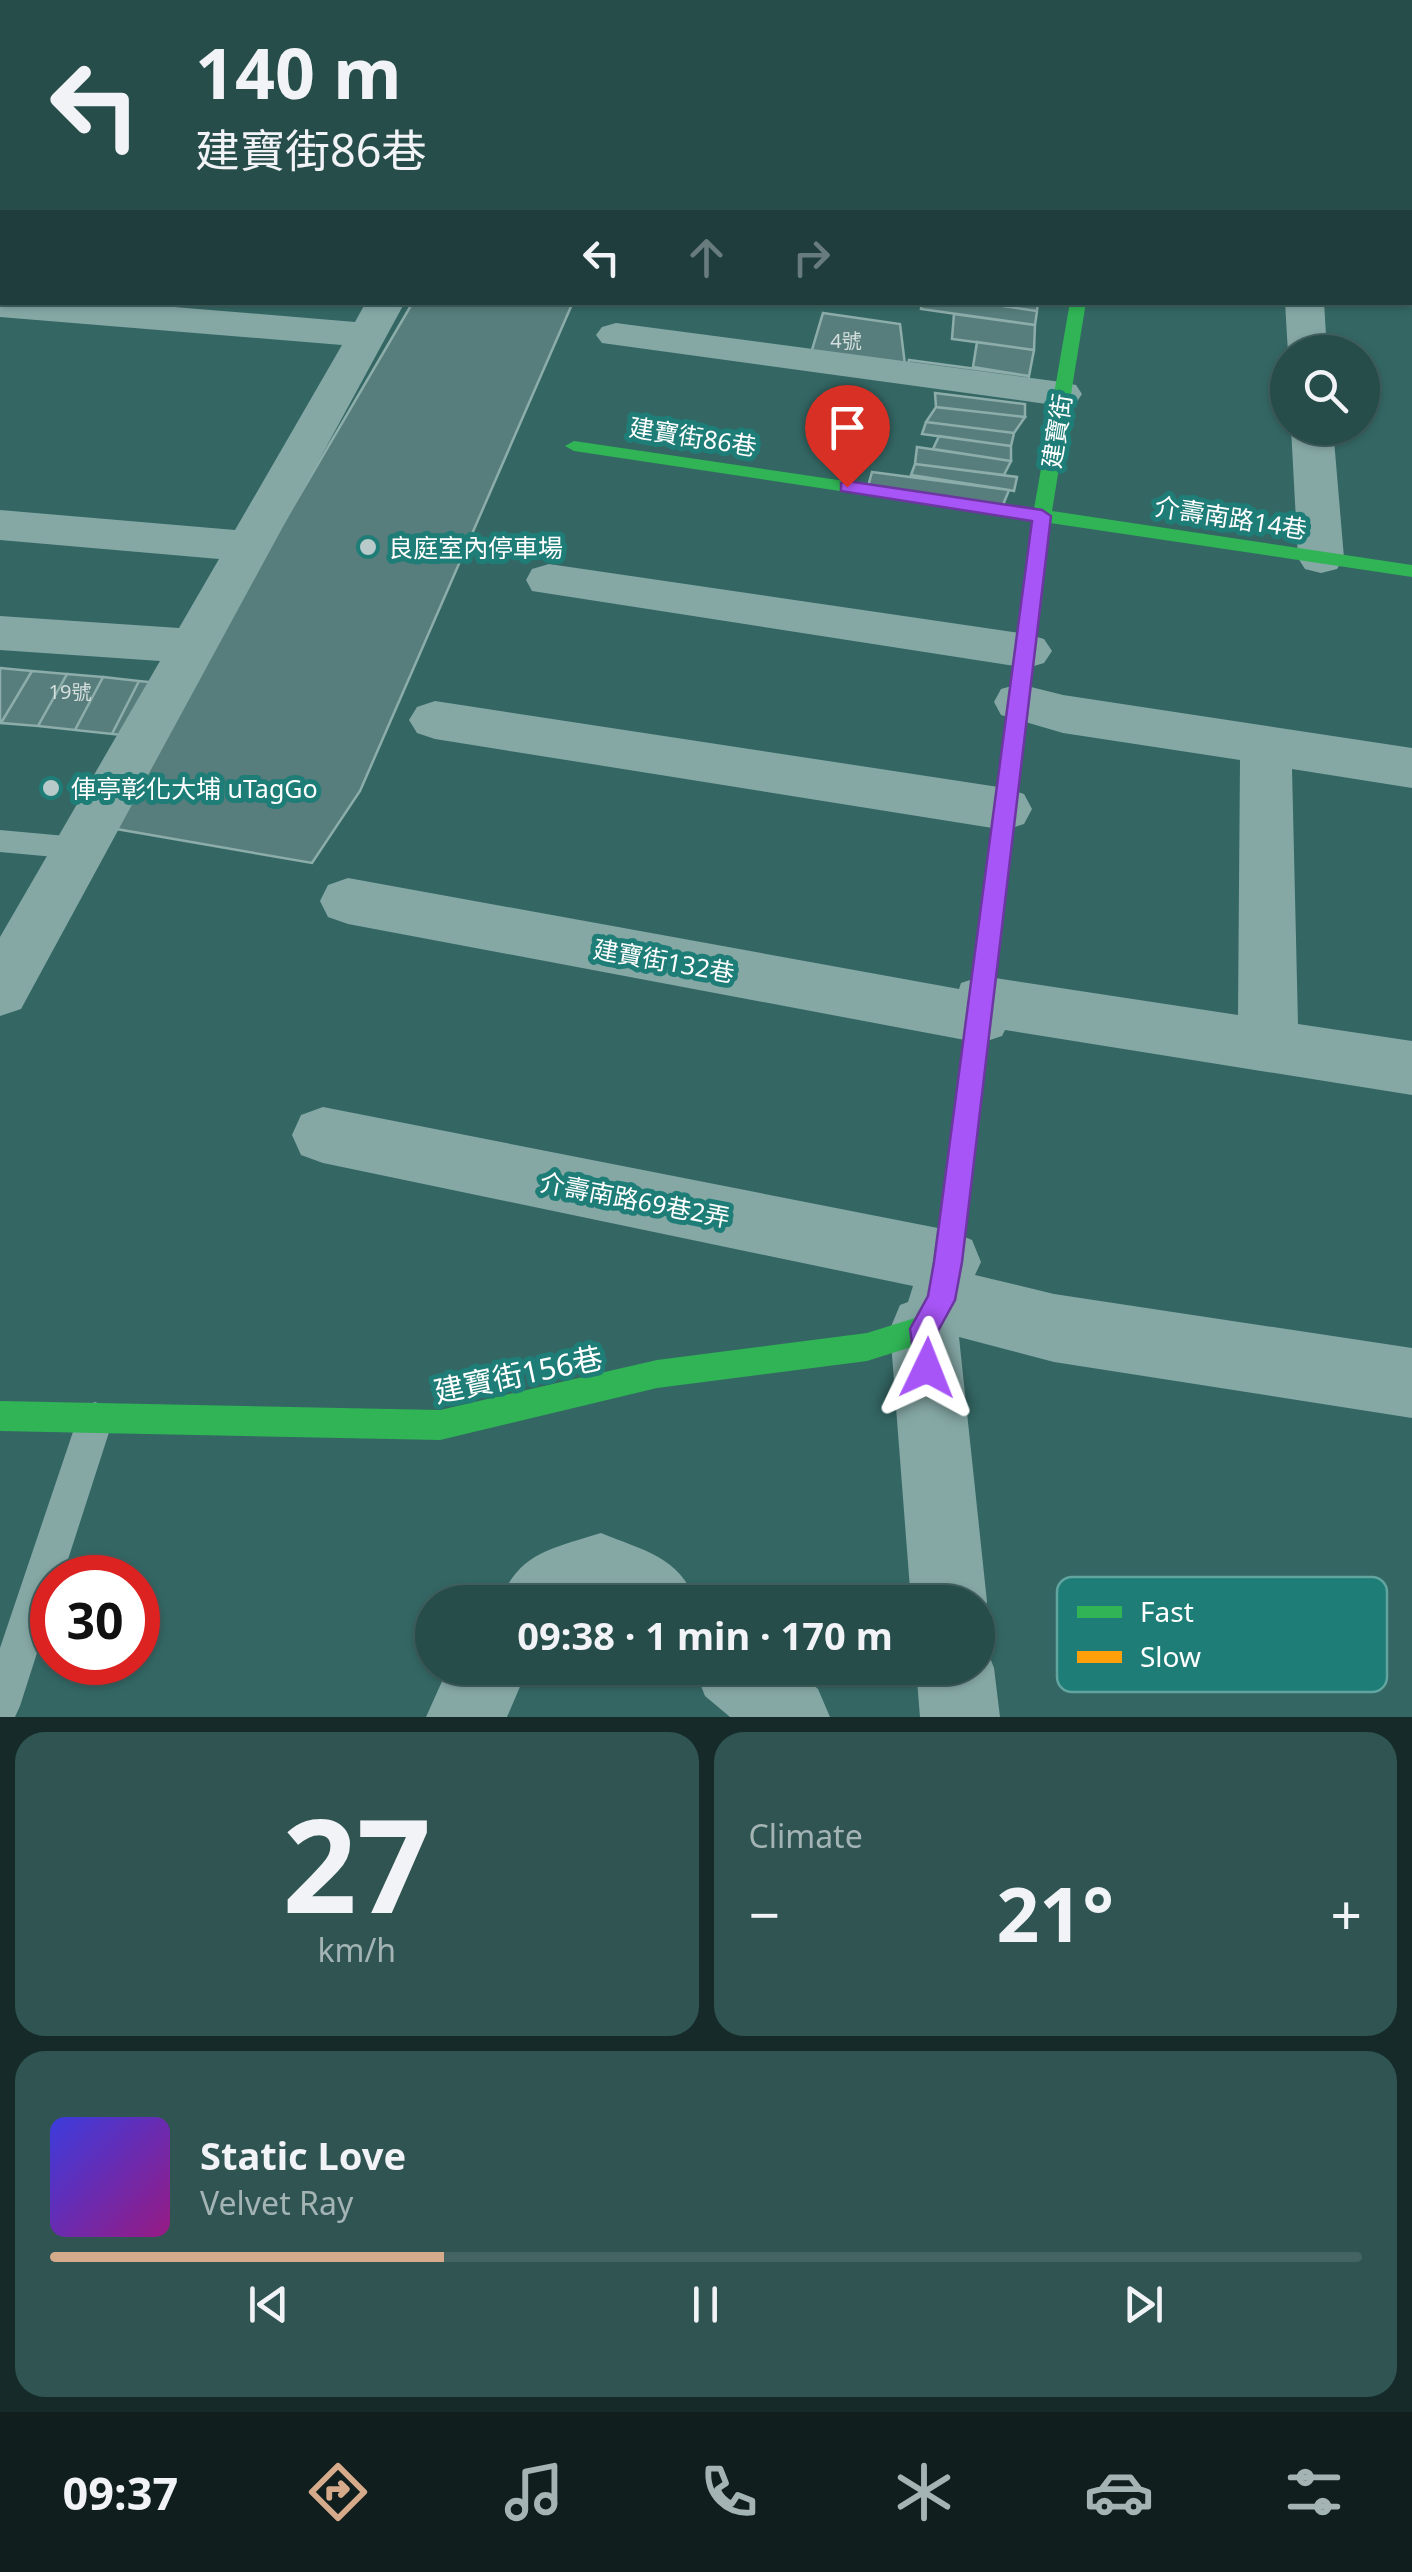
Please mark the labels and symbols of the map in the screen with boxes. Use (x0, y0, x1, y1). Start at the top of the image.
house number: 4號 (830, 327, 862, 354)
pin (805, 385, 890, 488)
street label: 建寶街 (1033, 391, 1079, 471)
street label: 建寶街86巷 (627, 409, 759, 463)
street label: 介壽南路14巷 (1152, 488, 1310, 546)
place label: 良庭室內停車場 (388, 530, 563, 564)
marker: 良庭室內停車場 (357, 536, 379, 558)
house number: 19號 (49, 678, 91, 705)
place label: 俥亭彰化大埔 uTagGo (71, 771, 318, 805)
marker: 俥亭彰化大埔 uTagGo (40, 777, 62, 799)
street label: 建寶街132巷 (591, 931, 737, 989)
street label: 介壽南路69巷2弄 (537, 1164, 733, 1234)
position arrow (875, 1316, 979, 1420)
street label: 建寶街156巷 (430, 1336, 606, 1412)
speed limit sign: 30 (30, 1555, 160, 1685)
legend (1057, 1577, 1387, 1692)
text: Fast (1140, 1592, 1194, 1630)
text: Slow (1140, 1637, 1201, 1675)

